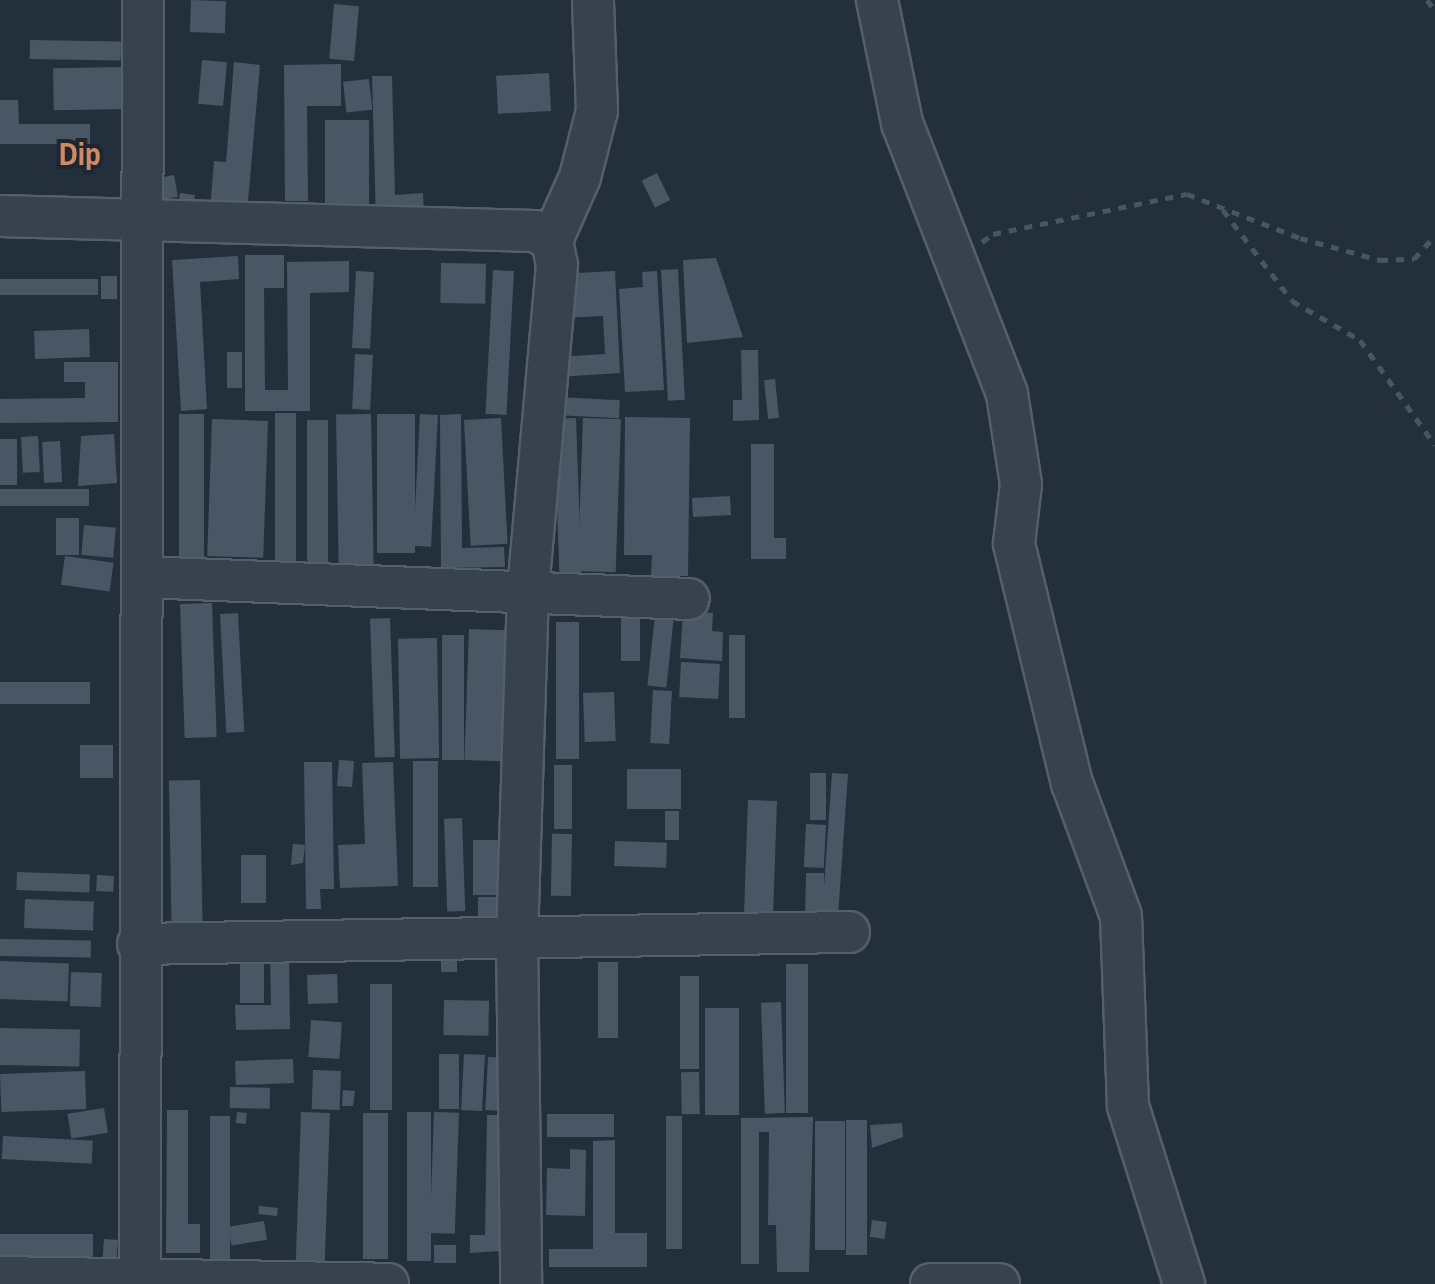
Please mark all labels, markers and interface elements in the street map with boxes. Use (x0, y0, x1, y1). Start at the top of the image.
district label: Dip (59, 135, 101, 173)

